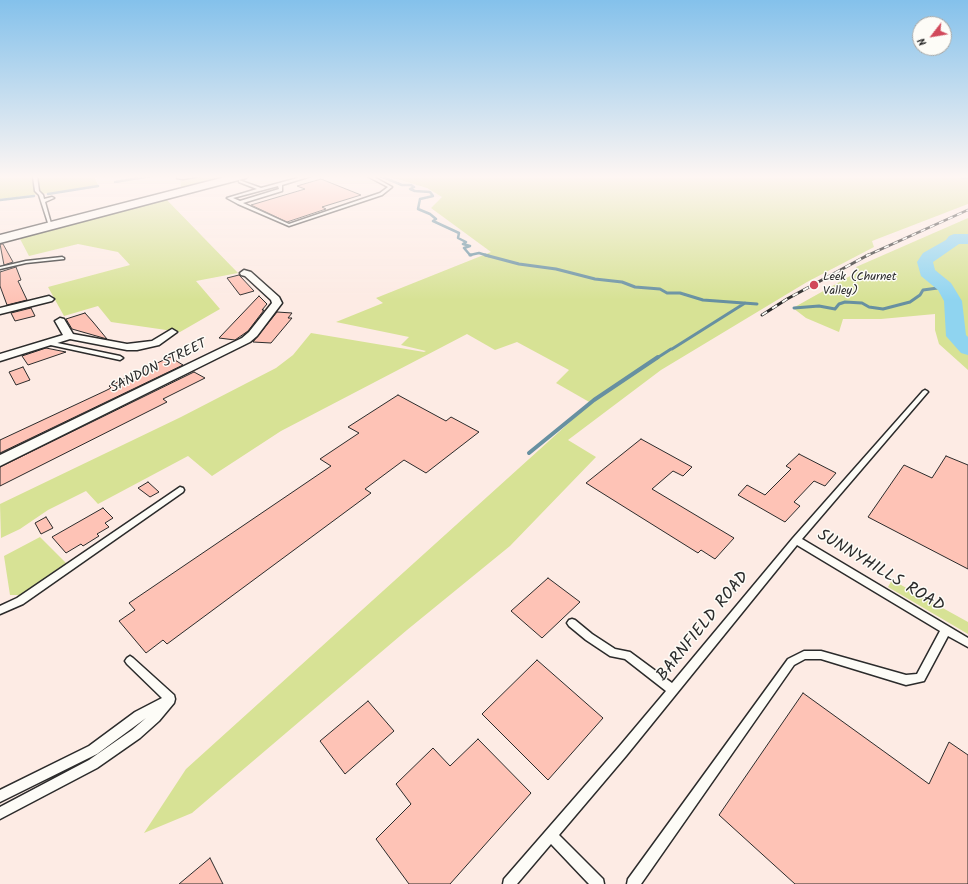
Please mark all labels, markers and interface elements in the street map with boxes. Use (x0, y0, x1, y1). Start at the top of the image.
north arrow (912, 16, 952, 56)
text: N (913, 34, 932, 49)
place label: Leek (Churnet Valley) (823, 271, 896, 299)
marker: Leek (Churnet Valley) (808, 279, 820, 291)
street label: SANDON STREET (108, 336, 210, 398)
street label: SUNNYHILLS ROAD (813, 526, 947, 618)
street label: BARNFIELD ROAD (653, 568, 755, 686)

